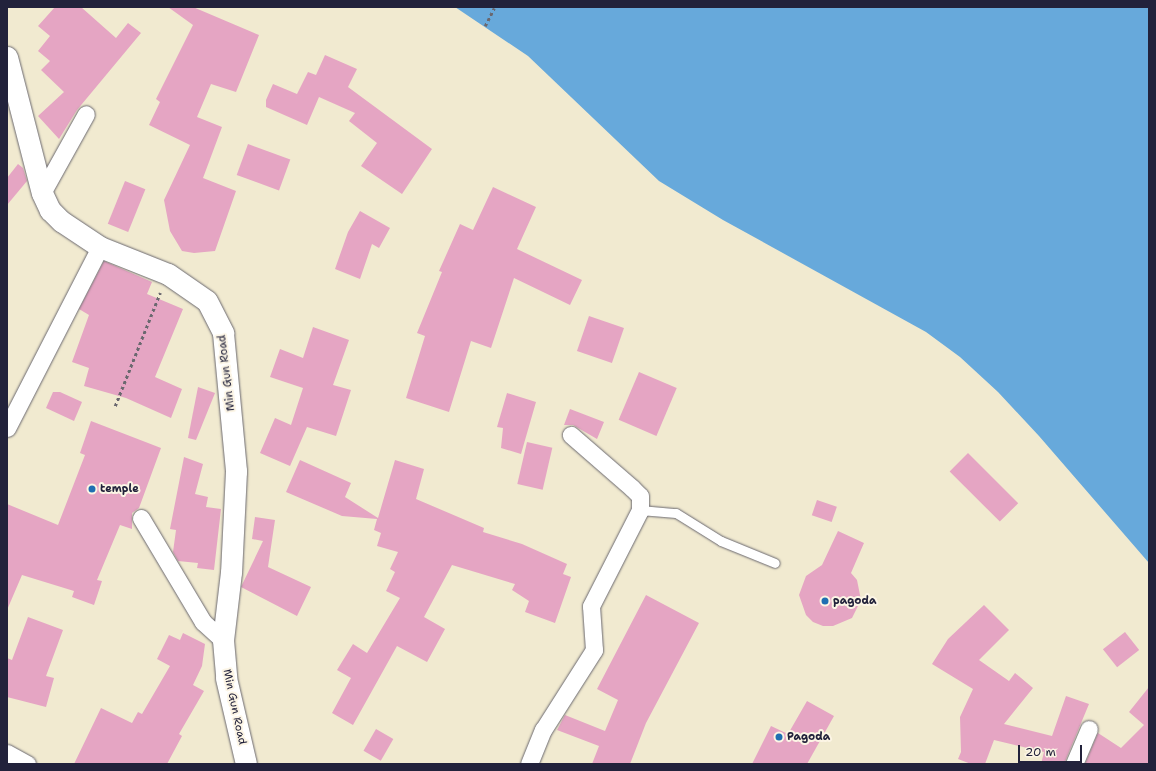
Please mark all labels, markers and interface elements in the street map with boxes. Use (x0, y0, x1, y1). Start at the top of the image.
street label: Min Gun Road (216, 334, 238, 412)
place label: temple (100, 482, 139, 496)
marker: temple (87, 484, 97, 494)
place label: pagoda (833, 594, 877, 608)
marker: pagoda (820, 596, 830, 606)
street label: Min Gun Road (220, 668, 248, 746)
place label: Pagoda (787, 730, 830, 744)
marker: Pagoda (774, 732, 784, 742)
scale bar (1020, 737, 1084, 763)
text: 20 m (1025, 744, 1056, 760)

